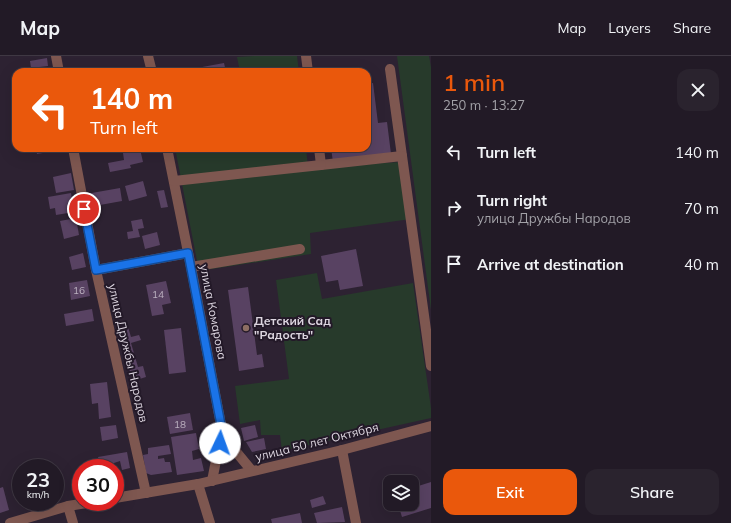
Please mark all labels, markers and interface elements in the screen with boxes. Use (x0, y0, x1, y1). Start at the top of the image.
text: Map (20, 16, 60, 40)
text: Map (557, 19, 586, 37)
text: Layers (608, 19, 651, 37)
text: Share (673, 19, 711, 37)
text: 1 min (443, 67, 505, 97)
button: close (677, 69, 719, 111)
text: 140 m (90, 81, 173, 116)
icon: left (24, 84, 76, 136)
text: 250 m · 13:27 (443, 97, 525, 113)
text: Turn left (90, 116, 158, 139)
icon: left (443, 141, 465, 163)
text: Turn left (477, 143, 536, 162)
text: 140 m (675, 143, 719, 162)
text: Turn right (477, 191, 547, 210)
pin (67, 192, 101, 226)
icon: right (443, 197, 465, 219)
icon: arrive (73, 198, 95, 220)
text: 70 m (684, 199, 719, 218)
text: улица Дружбы Народов (477, 210, 631, 226)
icon: arrive (443, 253, 465, 275)
text: Arrive at destination (477, 255, 624, 274)
text: 40 m (684, 255, 719, 274)
street label: улица Комарова (197, 263, 230, 361)
street label: улица Дружбы Народов (105, 282, 152, 424)
house number: 16 (73, 284, 85, 297)
house number: 14 (152, 288, 164, 301)
place label: Детский Сад "Радость" (254, 313, 331, 342)
marker: Детский Сад "Радость" (241, 323, 251, 333)
house number: 18 (174, 418, 186, 431)
street label: улица 50 лет Октября (254, 419, 380, 464)
position arrow (199, 422, 241, 464)
speed limit sign: 30 (72, 459, 124, 511)
text: 23 (26, 467, 50, 492)
button: Exit (443, 469, 577, 515)
button: Share (585, 469, 719, 515)
map controls (383, 475, 419, 511)
button: layers (383, 475, 419, 511)
text: km/h (27, 488, 49, 501)

